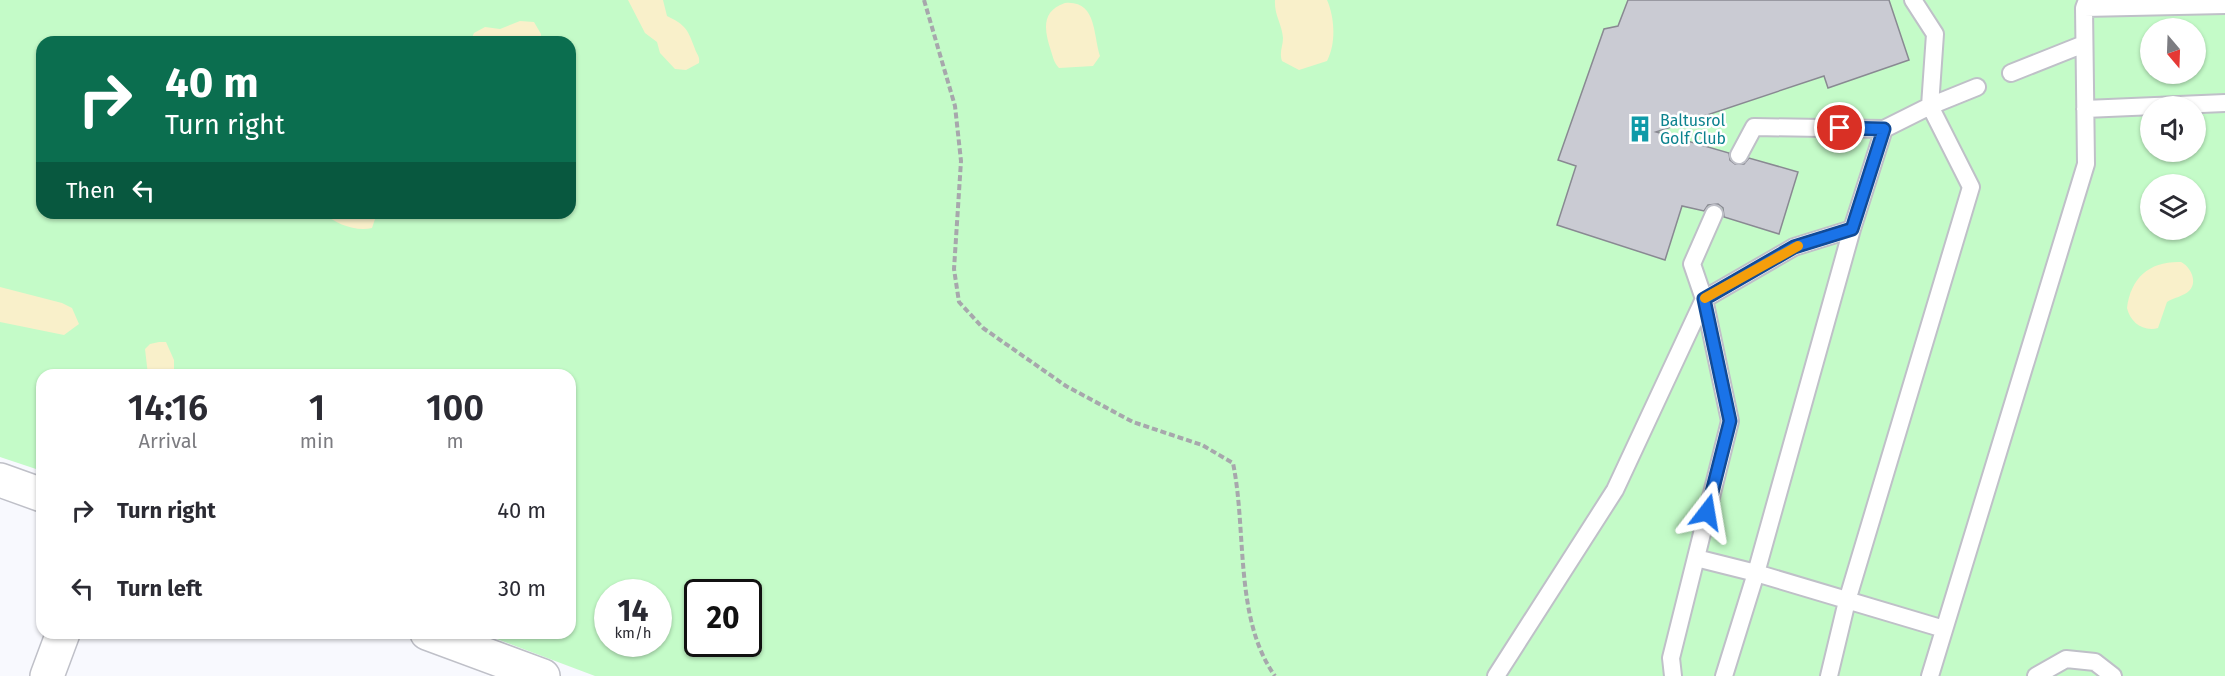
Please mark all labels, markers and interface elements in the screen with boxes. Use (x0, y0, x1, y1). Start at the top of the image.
north arrow (2140, 18, 2206, 84)
map controls (2140, 18, 2206, 240)
text: 40 m (165, 58, 259, 108)
icon: right (66, 60, 144, 138)
button: sound (2140, 96, 2206, 162)
pin (1814, 102, 1865, 153)
text: Turn right (165, 109, 285, 141)
place label: Baltusrol Golf Club (1660, 111, 1726, 148)
icon: arrive (1823, 111, 1856, 144)
building icon: Baltusrol Golf Club (1625, 114, 1655, 144)
icon: left (127, 174, 160, 207)
button: layers (2140, 174, 2206, 240)
text: Then (66, 177, 115, 204)
text: 14:16 (128, 386, 208, 430)
text: 1 (309, 386, 325, 430)
text: 100 (426, 386, 484, 430)
text: Arrival (139, 429, 197, 453)
text: min (300, 429, 334, 453)
text: m (447, 429, 464, 453)
position arrow (1675, 480, 1739, 544)
icon: right (66, 494, 99, 527)
text: Turn right (117, 497, 216, 524)
text: 40 m (497, 497, 546, 524)
icon: left (66, 572, 99, 605)
text: Turn left (117, 575, 202, 602)
text: 30 m (498, 575, 546, 602)
speed limit sign: 20 (684, 579, 762, 657)
text: 14 (618, 593, 648, 629)
text: km/h (614, 624, 652, 642)

